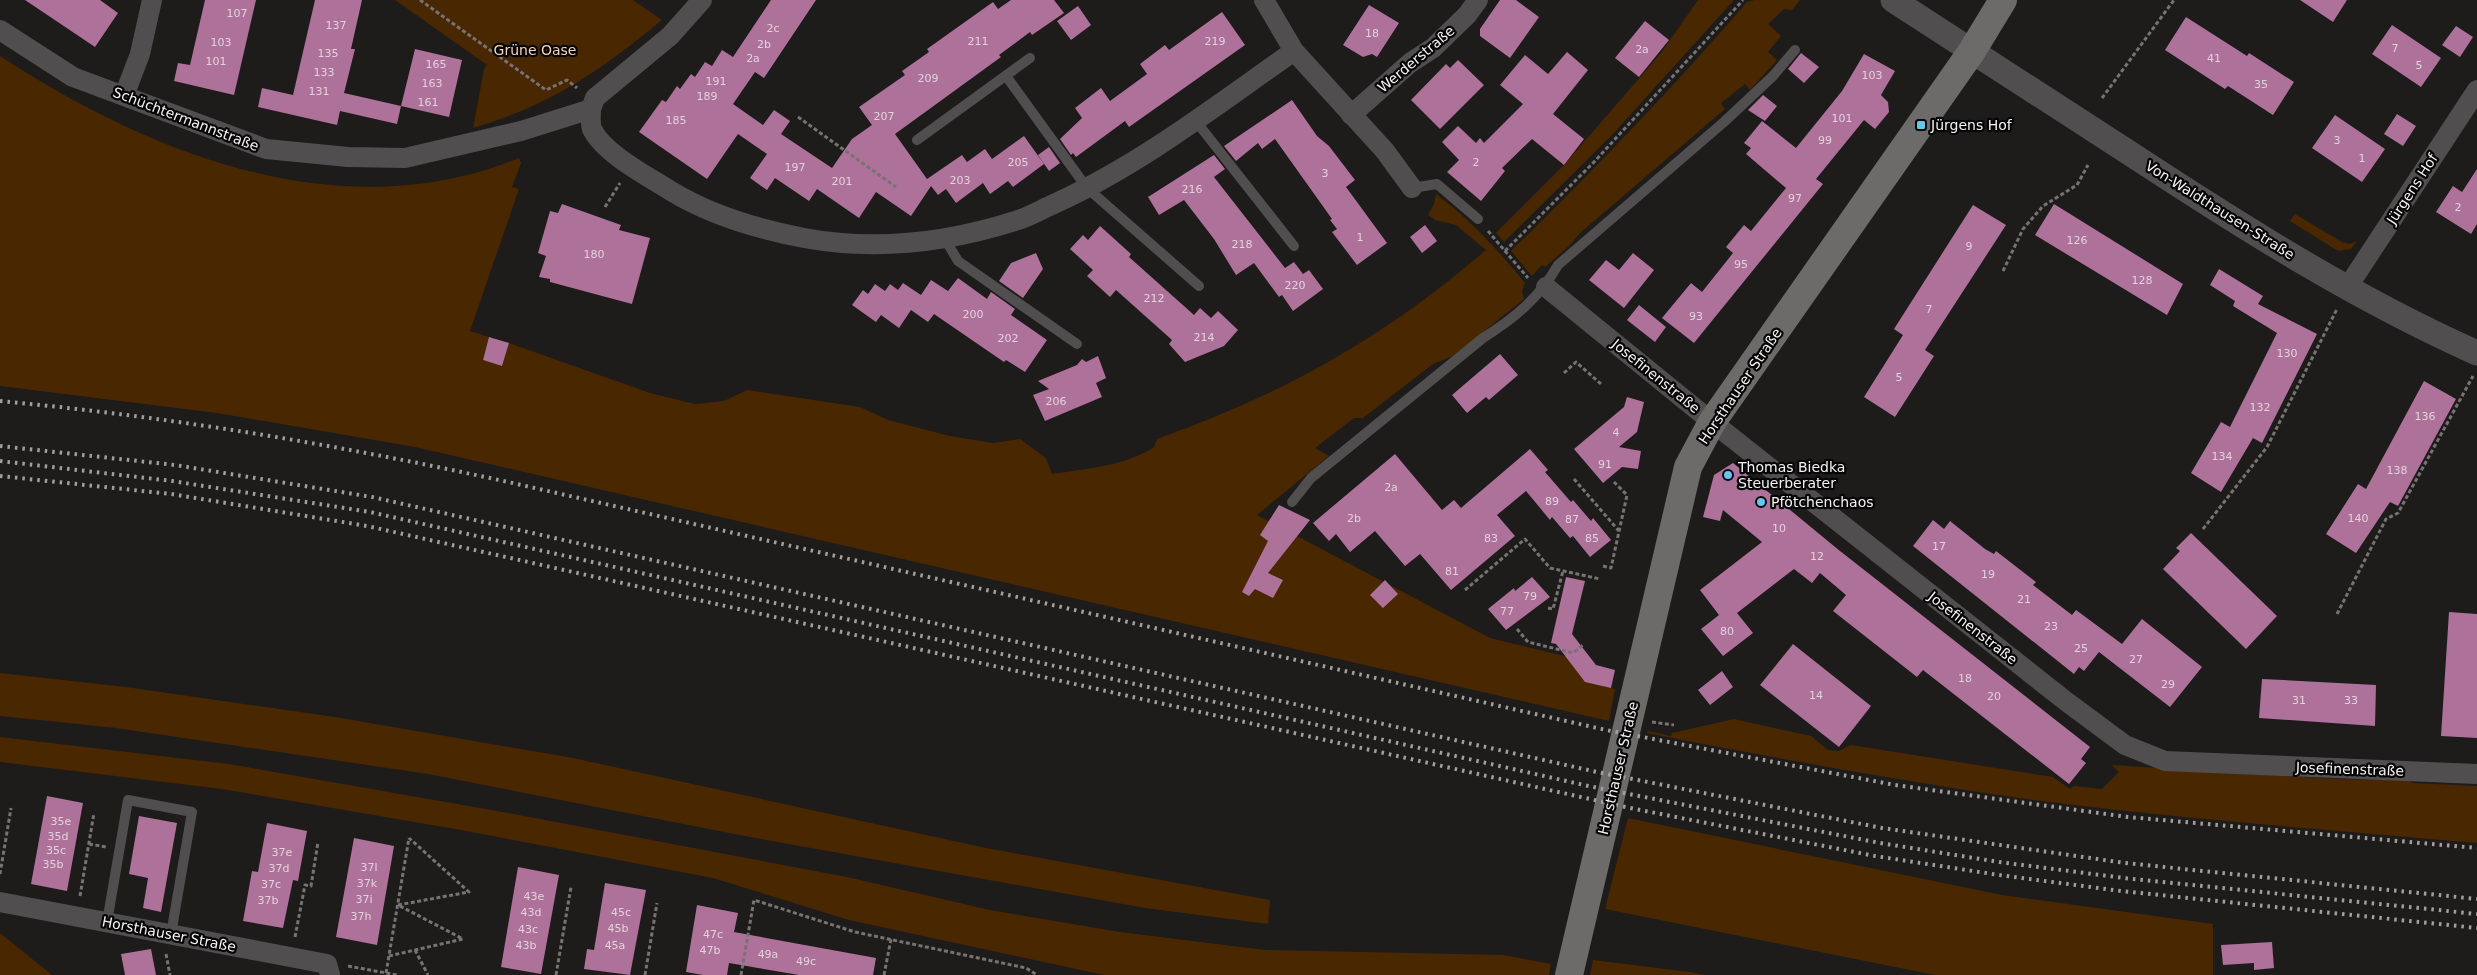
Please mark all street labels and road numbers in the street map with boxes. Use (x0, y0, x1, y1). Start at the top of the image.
street label: Werderstraße (1374, 22, 1458, 96)
street label: Schüchtermannstraße (111, 84, 261, 154)
street label: Jürgens Hof (2383, 150, 2441, 228)
street label: Von-Waldthausen-Straße (2143, 158, 2297, 262)
street label: Horsthauser Straße (1695, 325, 1785, 447)
street label: Josefinenstraße (1608, 335, 1703, 416)
street label: Josefinenstraße (1925, 588, 2021, 668)
street label: Horsthauser Straße (1595, 700, 1641, 836)
street label: Josefinenstraße (2295, 759, 2404, 779)
street label: Horsthauser Straße (101, 913, 237, 955)

